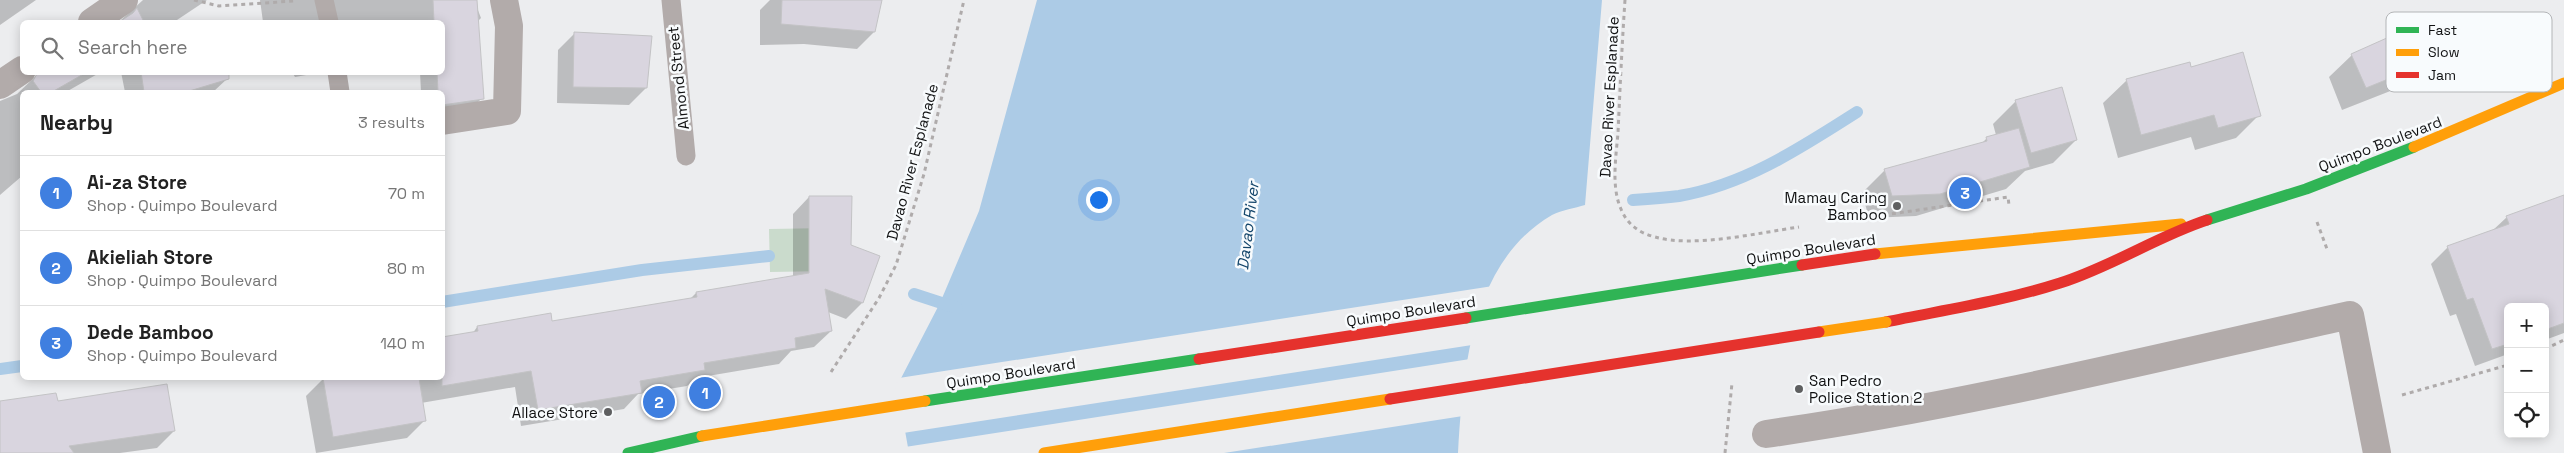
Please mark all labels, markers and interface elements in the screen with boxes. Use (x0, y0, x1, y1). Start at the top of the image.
legend (2386, 12, 2552, 92)
street label: Davao River Esplanade (1595, 16, 1623, 178)
search box (20, 20, 445, 75)
text: Fast (2428, 21, 2457, 39)
street label: Almond Street (663, 25, 693, 131)
icon: search (38, 34, 66, 62)
text: Search here (78, 35, 188, 60)
text: Slow (2428, 43, 2460, 61)
text: Jam (2428, 66, 2456, 84)
street label: Davao River Esplanade (882, 82, 942, 242)
text: Nearby (40, 109, 113, 136)
text: 3 results (358, 112, 425, 133)
street label: Quimpo Boulevard (2316, 112, 2444, 176)
text: Ai-za Store (87, 170, 187, 195)
pin: 3 (1949, 174, 1981, 212)
water label: Davao River (1232, 179, 1264, 271)
text: 1 (52, 183, 60, 204)
text: 70 m (388, 183, 425, 204)
your location (1086, 187, 1112, 213)
place label: Mamay Caring Bamboo (1785, 188, 1887, 224)
text: Shop · Quimpo Boulevard (87, 195, 277, 216)
marker: Mamay Caring Bamboo (1891, 200, 1903, 212)
street label: Quimpo Boulevard (1745, 229, 1877, 269)
text: Akieliah Store (87, 245, 213, 270)
text: 2 (51, 258, 61, 279)
text: 80 m (387, 258, 425, 279)
text: Shop · Quimpo Boulevard (87, 270, 277, 291)
street label: Quimpo Boulevard (1345, 291, 1477, 331)
map controls (2504, 303, 2549, 438)
button: + (2504, 303, 2549, 348)
text: Dede Bamboo (87, 320, 214, 345)
text: 3 (51, 333, 61, 354)
text: 140 m (380, 333, 425, 354)
text: Shop · Quimpo Boulevard (87, 345, 277, 366)
button: − (2504, 348, 2549, 393)
street label: Quimpo Boulevard (945, 353, 1077, 393)
place label: San Pedro Police Station 2 (1809, 371, 1922, 407)
pin: 1 (689, 374, 721, 412)
pin: 2 (643, 383, 675, 421)
marker: San Pedro Police Station 2 (1793, 383, 1805, 395)
button: locate (2504, 393, 2549, 438)
place label: Allace Store (512, 403, 598, 422)
marker: Allace Store (602, 406, 614, 418)

